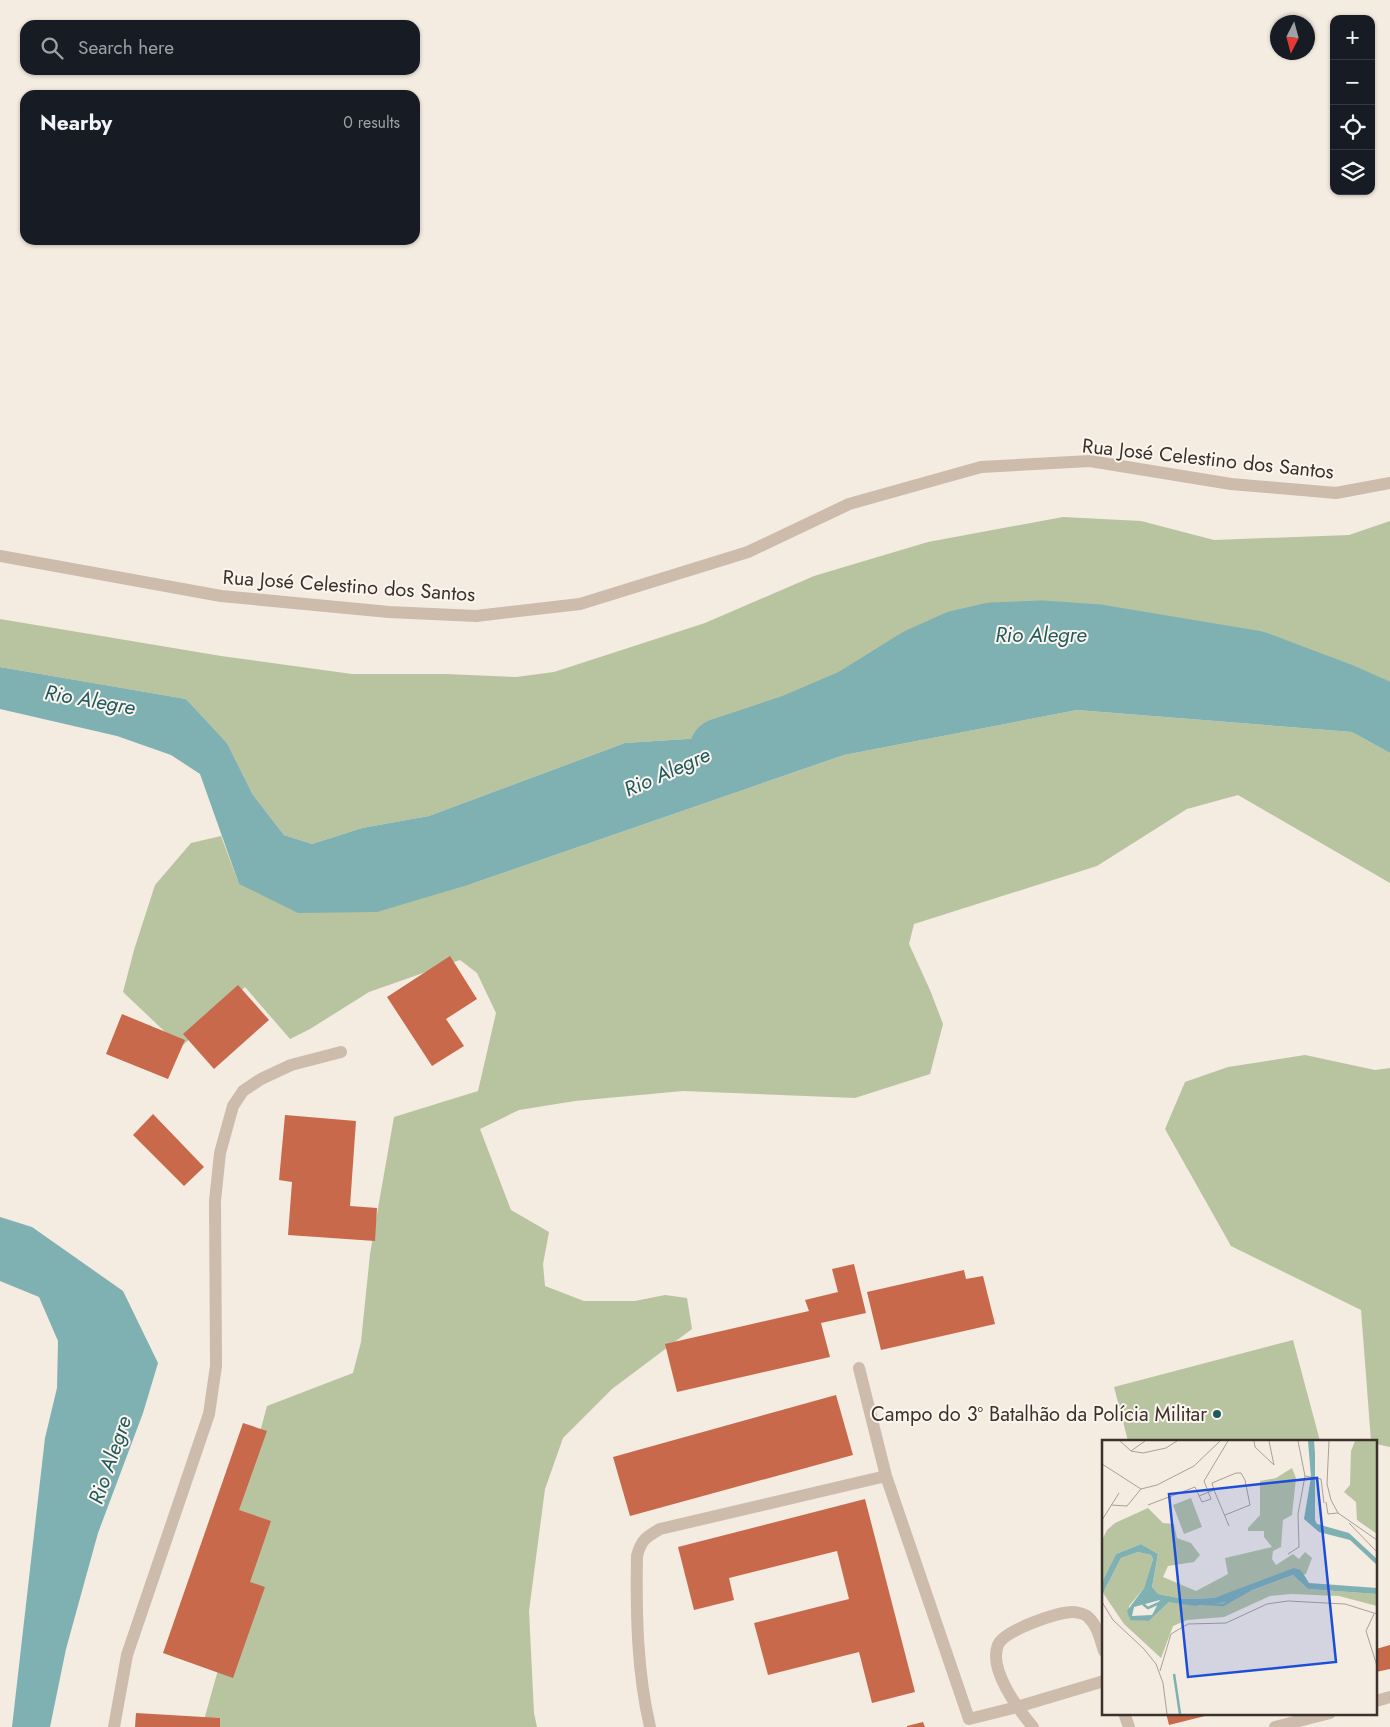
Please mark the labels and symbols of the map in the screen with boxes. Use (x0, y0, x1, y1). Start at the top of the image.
north arrow (1270, 15, 1315, 60)
street label: Rua José Celestino dos Santos (1081, 431, 1335, 487)
street label: Rua José Celestino dos Santos (222, 563, 476, 609)
water label: Rio Alegre (995, 620, 1087, 650)
water label: Rio Alegre (42, 677, 138, 723)
water label: Rio Alegre (619, 739, 715, 804)
place label: Campo do 3º Batalhão da Polícia Militar (871, 1400, 1207, 1429)
marker: Campo do 3º Batalhão da Polícia Militar (1211, 1408, 1223, 1420)
water label: Rio Alegre (81, 1411, 139, 1508)
inset map (1102, 1440, 1378, 1714)

